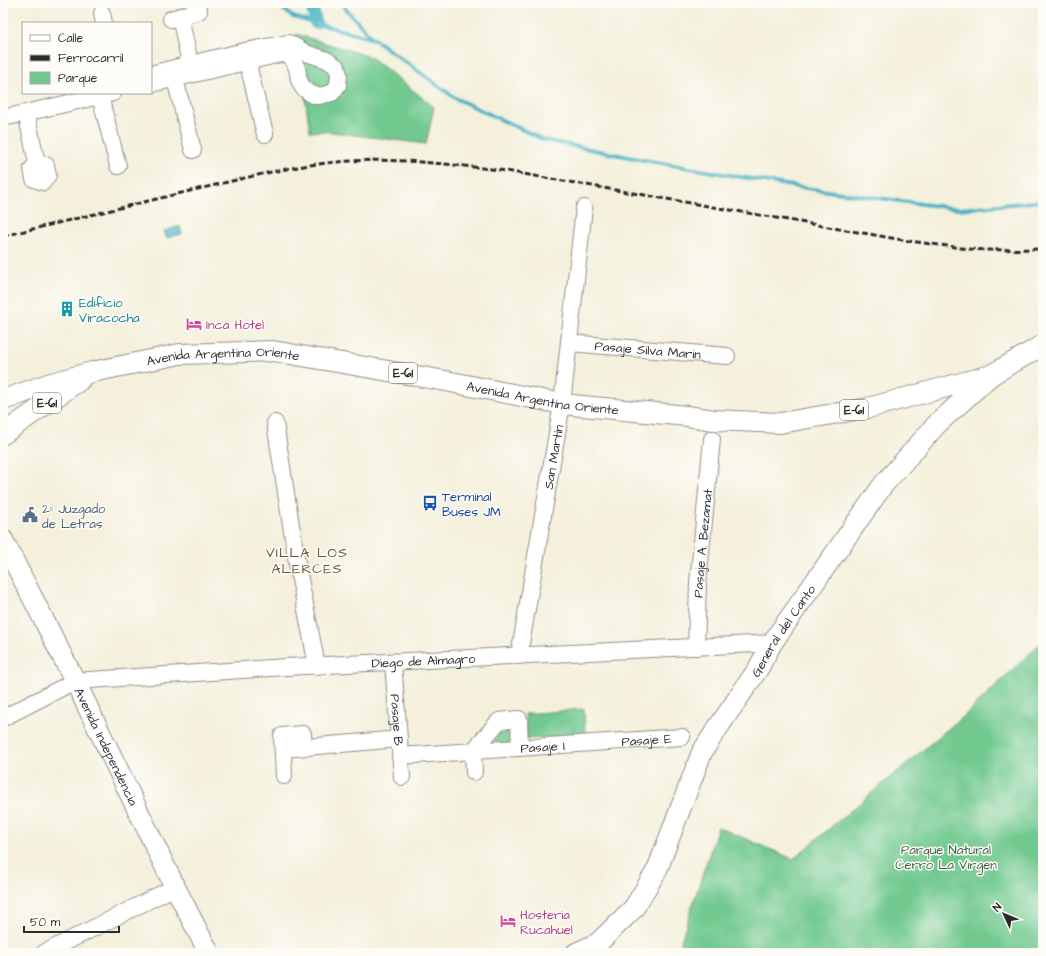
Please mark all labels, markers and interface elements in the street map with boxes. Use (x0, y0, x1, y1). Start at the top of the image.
legend (22, 22, 152, 94)
text: Calle (58, 30, 83, 47)
text: Ferrocarril (58, 50, 124, 67)
text: Parque (58, 70, 98, 87)
place label: Edificio Viracocha (79, 294, 140, 327)
building icon: Edificio Viracocha (58, 300, 76, 318)
hotel icon: Inca Hotel (185, 315, 203, 333)
place label: Inca Hotel (206, 316, 264, 334)
street label: Pasaje Silva Marin (594, 337, 702, 364)
street label: Avenida Argentina Oriente (145, 343, 301, 371)
road number: E-61 (389, 363, 417, 383)
street label: Avenida Argentina Oriente (465, 377, 620, 419)
road number: E-61 (33, 393, 61, 413)
road number: E-61 (840, 400, 868, 420)
street label: San Martín (540, 423, 568, 491)
street label: Pasaje A. Bezamat (690, 487, 717, 598)
place label: Terminal Buses JM (442, 488, 501, 521)
bus stop icon: Terminal Buses JM (421, 494, 439, 512)
place label: 2º Juzgado de Letras (42, 500, 106, 533)
public building icon: 2º Juzgado de Letras (21, 506, 39, 524)
district label: VILLA LOS ALERCES (266, 543, 348, 579)
street label: General del Canto (747, 581, 821, 681)
street label: Diego de Almagro (371, 650, 477, 673)
street label: Avenida Independencia (70, 685, 142, 809)
street label: Pasaje B (386, 693, 408, 746)
street label: Pasaje E (621, 730, 673, 751)
street label: Pasaje I (520, 737, 566, 758)
park label: Parque Natural Cerro La Virgen (895, 841, 997, 875)
north arrow (984, 894, 1024, 934)
text: N (989, 900, 1005, 915)
place label: Hosteria Rucahuel (520, 906, 573, 939)
scale bar (24, 908, 119, 934)
hotel icon: Hosteria Rucahuel (499, 912, 517, 930)
text: 50 m (30, 914, 61, 931)

